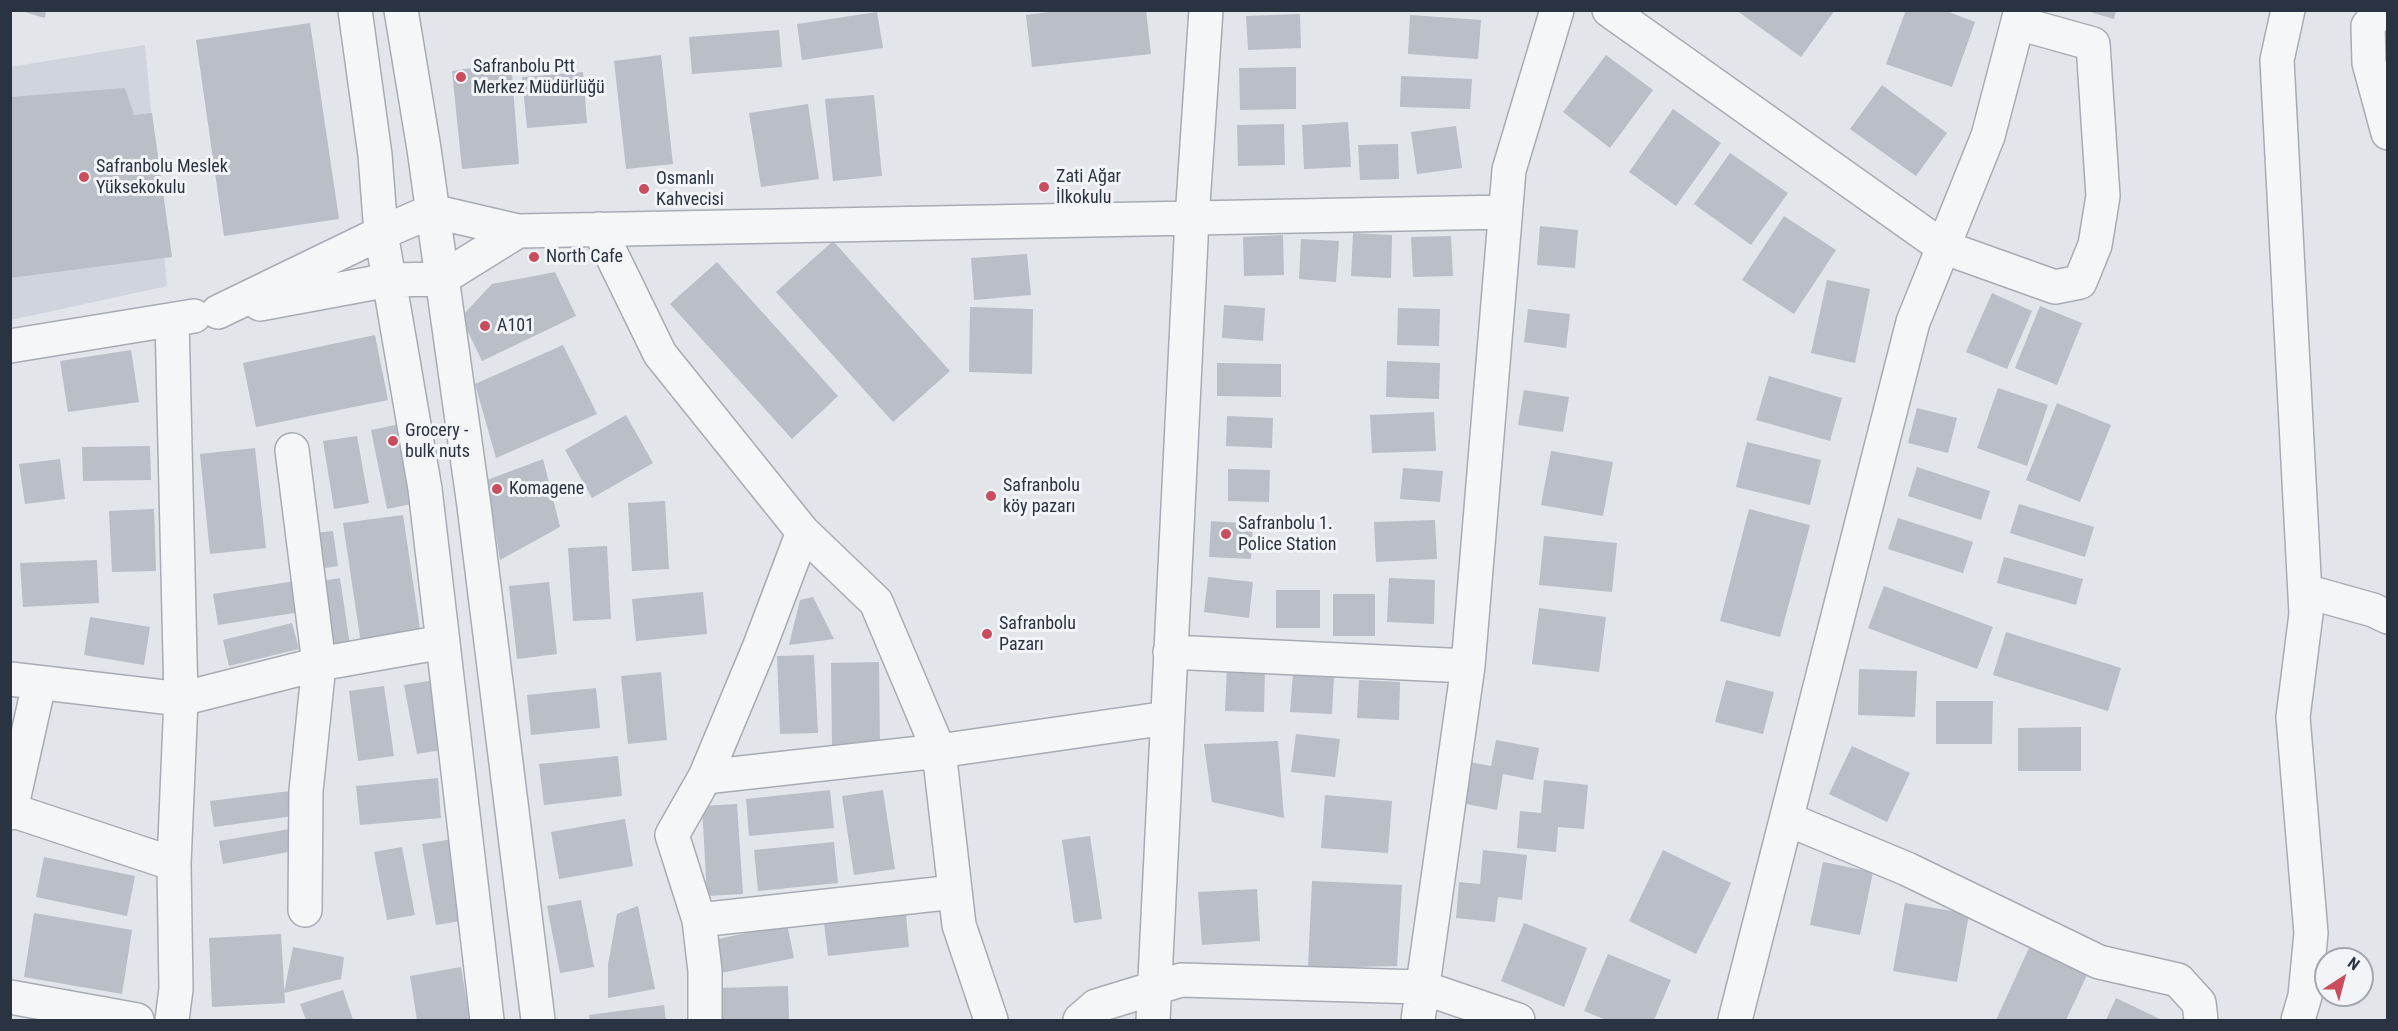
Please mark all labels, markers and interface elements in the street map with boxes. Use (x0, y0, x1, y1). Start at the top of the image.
place label: Safranbolu Ptt Merkez Müdürlüğü (473, 56, 605, 98)
marker: Safranbolu Ptt Merkez Müdürlüğü (454, 70, 468, 84)
place label: Safranbolu Meslek Yüksekokulu (96, 156, 228, 198)
place label: Zati Ağar İlkokulu (1056, 166, 1121, 208)
place label: Osmanlı Kahvecisi (656, 168, 724, 210)
marker: Safranbolu Meslek Yüksekokulu (77, 170, 91, 184)
marker: Zati Ağar İlkokulu (1037, 180, 1051, 194)
marker: Osmanlı Kahvecisi (637, 182, 651, 196)
place label: North Cafe (546, 246, 623, 268)
marker: North Cafe (527, 250, 541, 264)
place label: A101 (497, 315, 534, 337)
marker: A101 (478, 319, 492, 333)
place label: Grocery - bulk nuts (405, 420, 470, 462)
marker: Grocery - bulk nuts (386, 434, 400, 448)
place label: Safranbolu köy pazarı (1003, 475, 1080, 518)
place label: Komagene (509, 478, 584, 500)
marker: Komagene (490, 482, 504, 496)
marker: Safranbolu köy pazarı (984, 489, 998, 503)
place label: Safranbolu 1. Police Station (1238, 513, 1337, 556)
marker: Safranbolu 1. Police Station (1219, 527, 1233, 541)
place label: Safranbolu Pazarı (999, 613, 1076, 656)
marker: Safranbolu Pazarı (980, 627, 994, 641)
north arrow (2314, 947, 2374, 1007)
text: N (2344, 953, 2363, 974)

